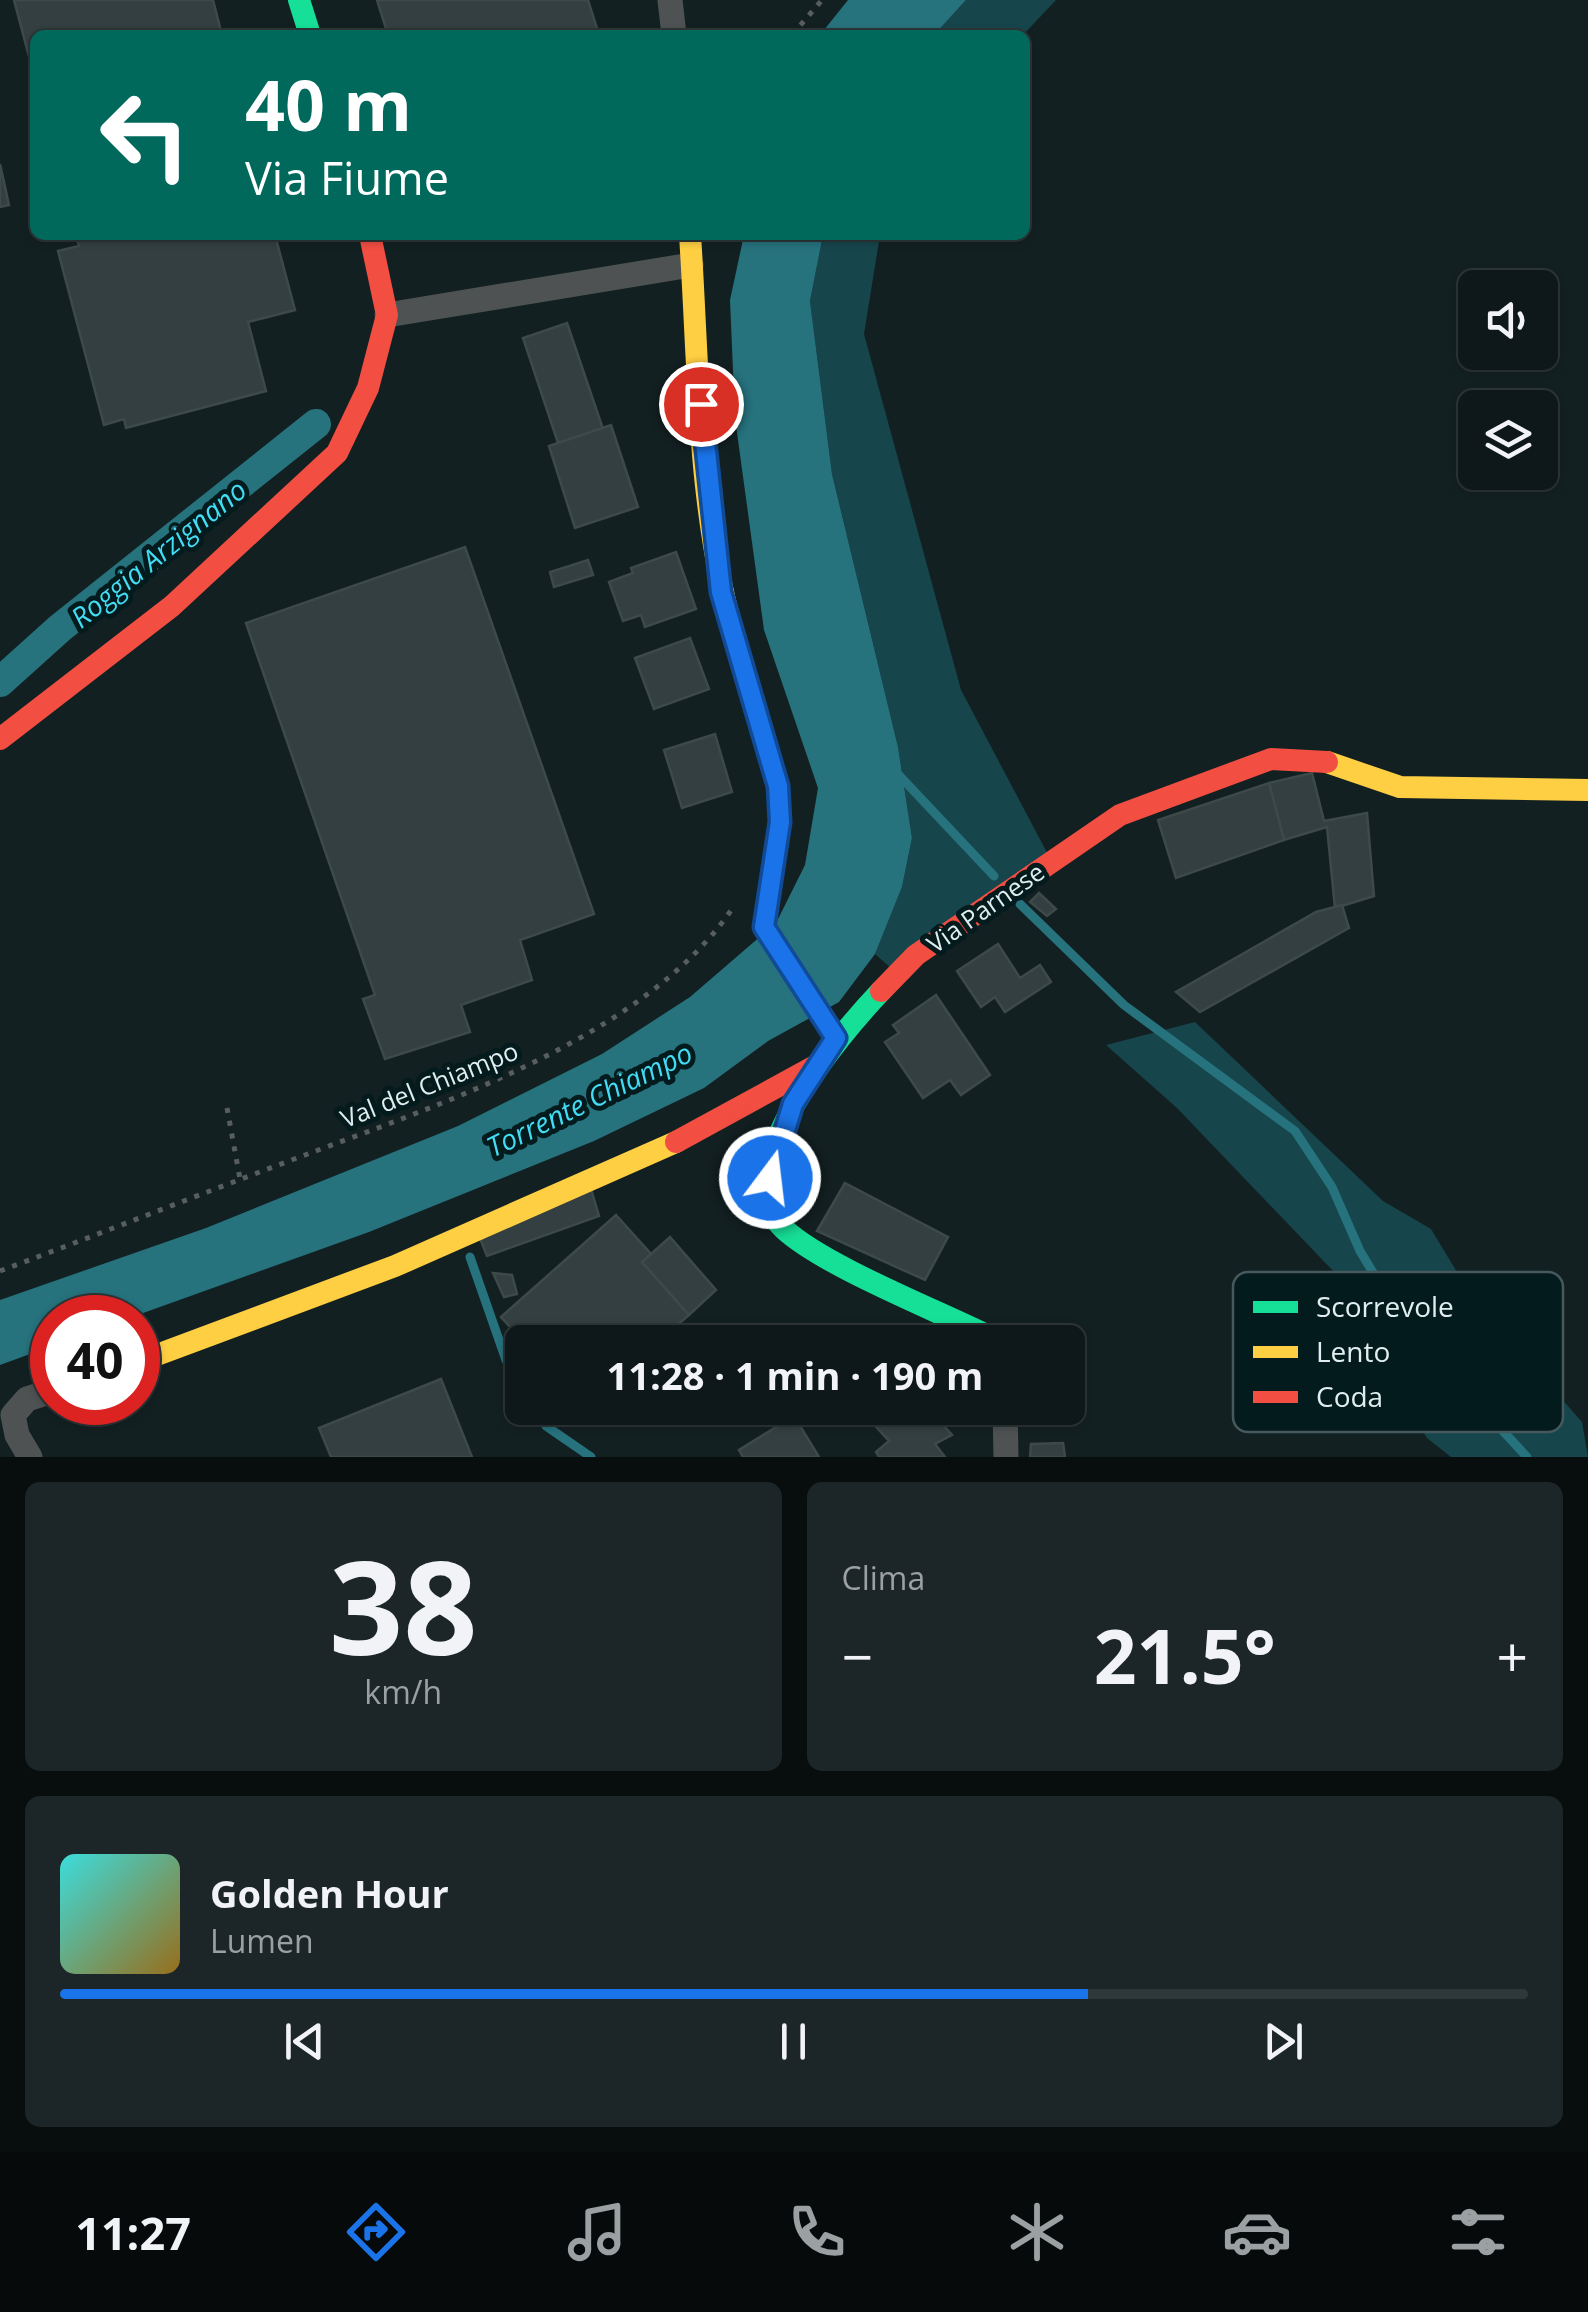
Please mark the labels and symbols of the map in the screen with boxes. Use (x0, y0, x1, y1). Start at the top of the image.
pin (659, 362, 744, 447)
water label: Roggia Arzignano (62, 470, 254, 636)
street label: Via Parnese (920, 854, 1050, 960)
street label: Val del Chiampo (335, 1033, 523, 1135)
water label: Torrente Chiampo (480, 1033, 698, 1165)
position arrow (718, 1126, 822, 1230)
legend (1233, 1272, 1563, 1432)
text: Scorrevole (1316, 1287, 1454, 1325)
speed limit sign: 40 (30, 1295, 160, 1425)
text: Lento (1316, 1332, 1390, 1370)
text: Coda (1316, 1377, 1383, 1415)

